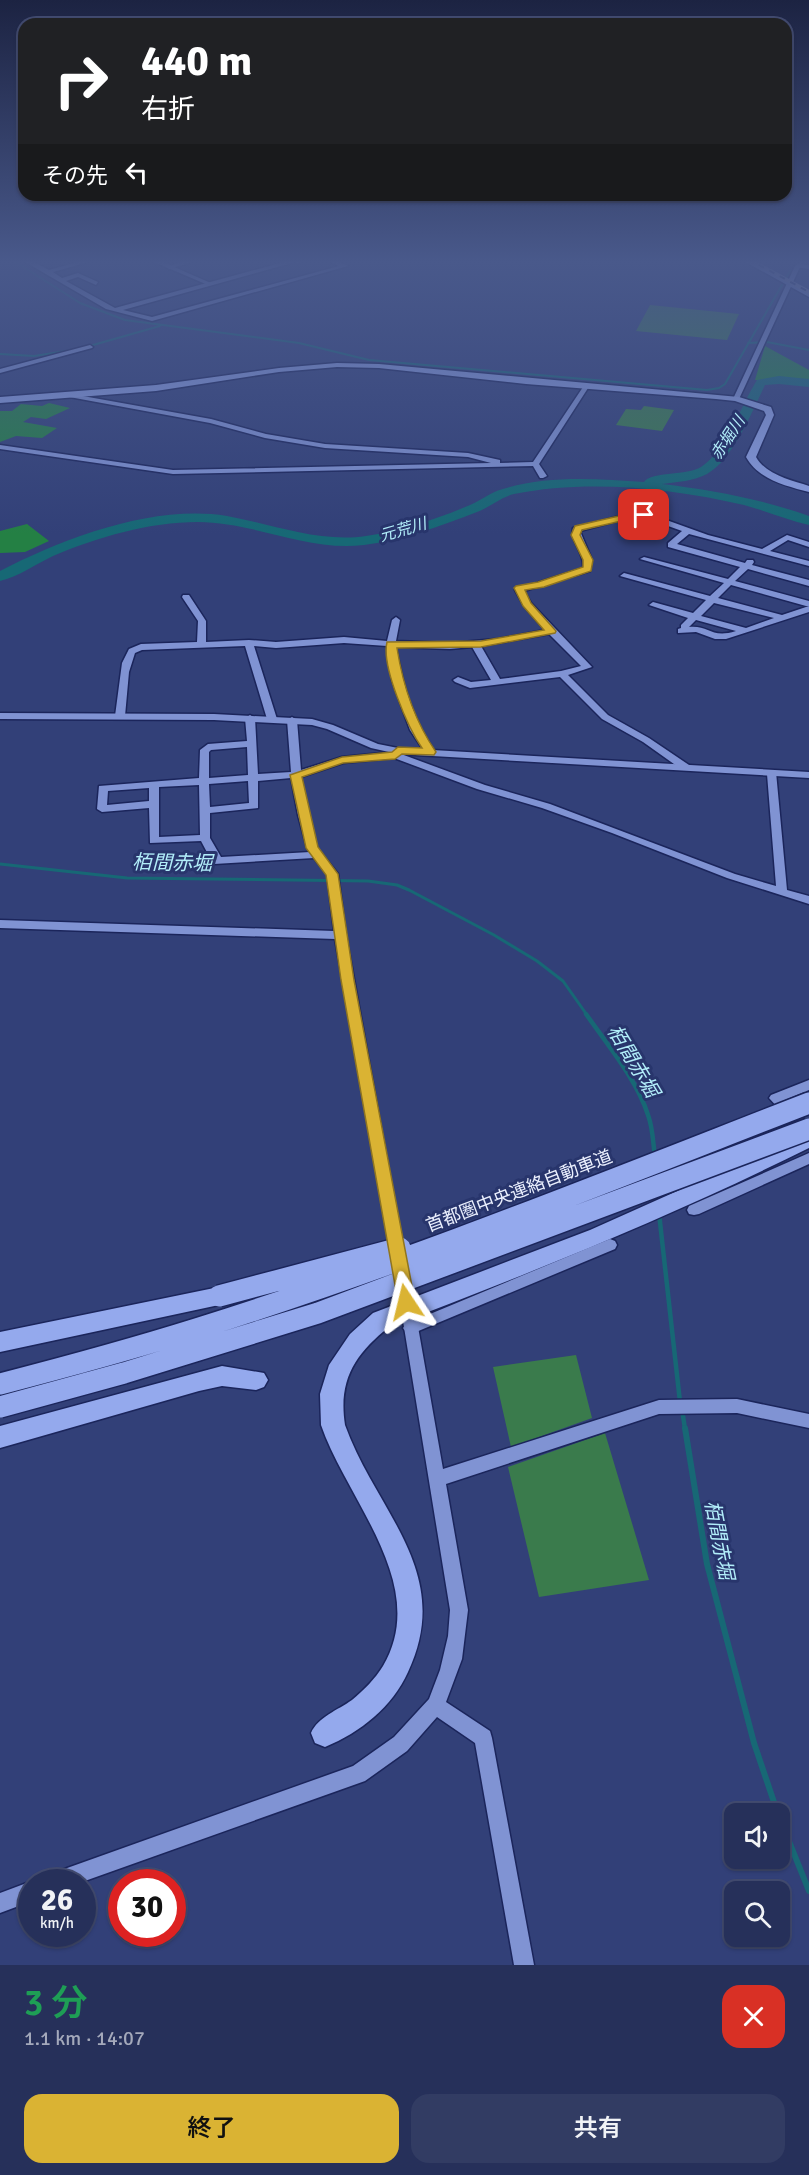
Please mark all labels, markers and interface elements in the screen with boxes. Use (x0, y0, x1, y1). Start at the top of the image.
text: 440 m (141, 36, 252, 87)
icon: right (42, 42, 120, 120)
text: 右折 (141, 93, 195, 126)
icon: left (120, 156, 153, 189)
text: その先 (42, 162, 108, 189)
water label: 赤堀川 (707, 411, 751, 464)
pin (618, 489, 669, 540)
icon: arrive (627, 498, 660, 531)
water label: 元荒川 (377, 513, 431, 546)
water label: 栢間赤堀 (132, 850, 215, 876)
water label: 栢間赤堀 (602, 1020, 666, 1104)
street label: 首都圏中央連絡自動車道 (423, 1145, 615, 1237)
position arrow (374, 1270, 438, 1334)
water label: 栢間赤堀 (699, 1498, 739, 1585)
map controls (724, 1803, 790, 1947)
button: sound (724, 1803, 790, 1869)
speed limit sign: 30 (108, 1869, 186, 1947)
button: search (724, 1881, 790, 1947)
text: 26 (41, 1882, 73, 1919)
text: km/h (40, 1914, 74, 1932)
text: 3 分 (24, 1981, 87, 2026)
button: close (722, 1985, 785, 2048)
text: 1.1 km · 14:07 (24, 2026, 145, 2051)
button: 終了 (24, 2094, 399, 2163)
button: 共有 (411, 2094, 785, 2163)

